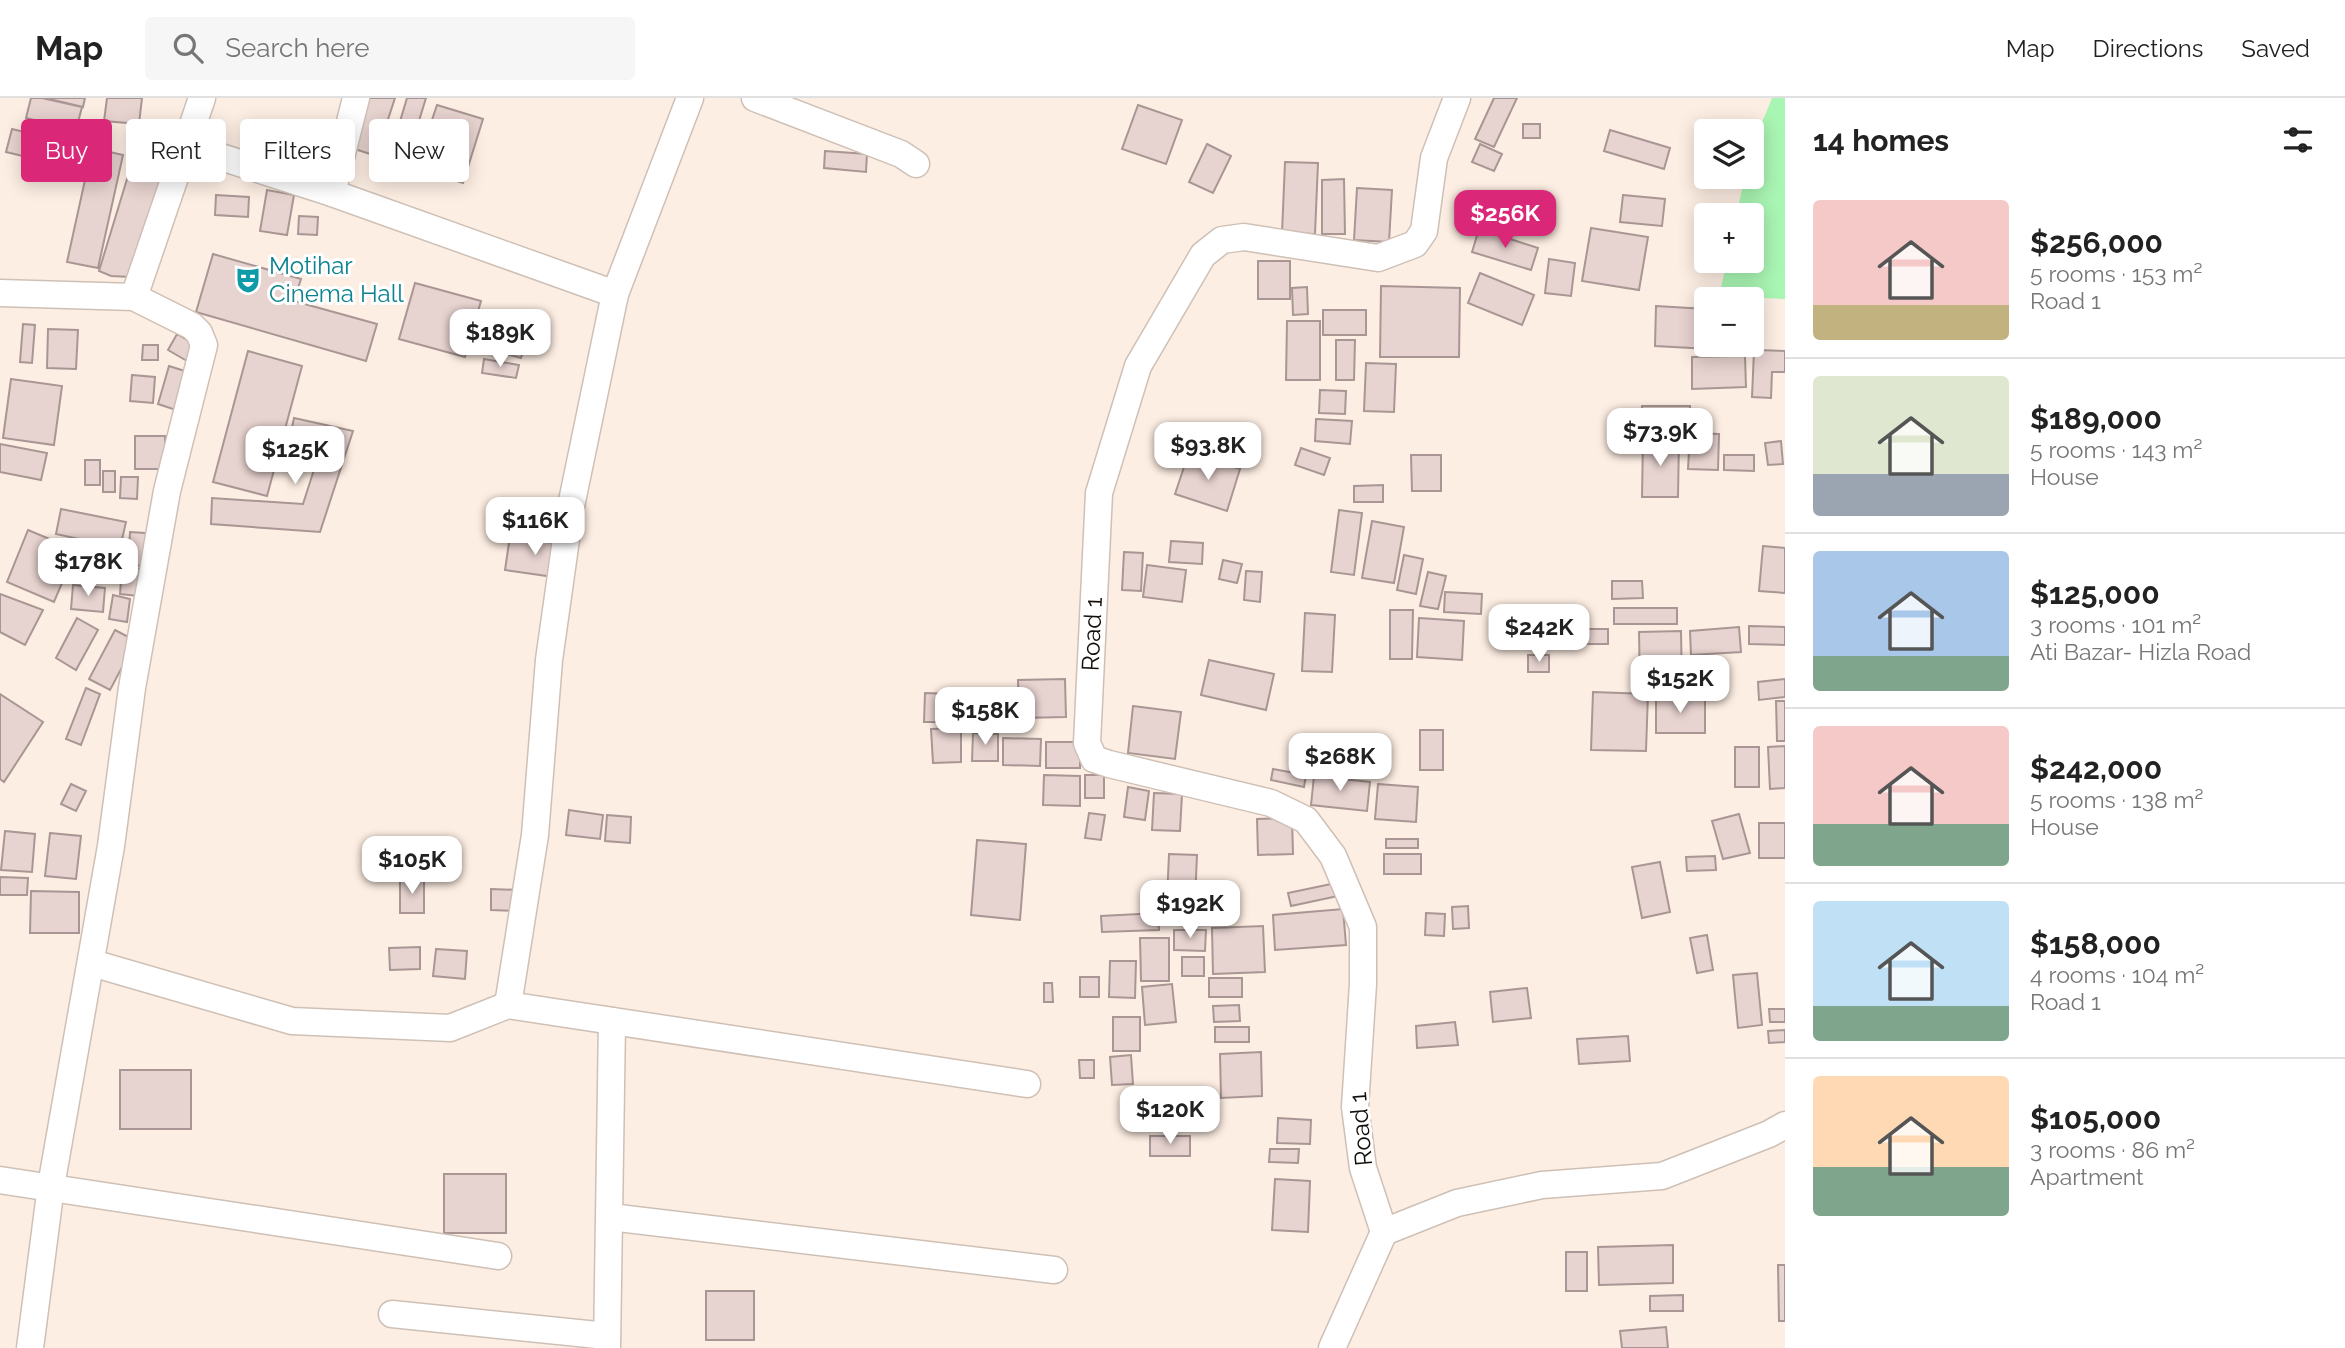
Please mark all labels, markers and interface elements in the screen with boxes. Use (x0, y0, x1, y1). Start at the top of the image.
search box (145, 17, 635, 80)
text: Map (35, 29, 103, 68)
icon: search (169, 29, 207, 67)
text: Search here (225, 33, 370, 63)
text: Map (2006, 34, 2055, 63)
text: Directions (2093, 34, 2203, 63)
text: Saved (2241, 34, 2310, 63)
chip: Buy (21, 119, 112, 182)
chip: Rent (126, 119, 226, 182)
chip: Filters (240, 119, 355, 182)
chip: New (369, 119, 469, 182)
map controls (1694, 119, 1764, 357)
button: layers (1694, 119, 1764, 189)
icon: filters (2279, 121, 2317, 159)
text: 14 homes (1813, 123, 1949, 158)
pin: $256K (1456, 190, 1554, 250)
text: $256K (1470, 199, 1540, 226)
button: + (1694, 203, 1764, 273)
text: $256,000 (2030, 225, 2163, 260)
icon: home (1869, 228, 1953, 312)
place label: Motihar Cinema Hall (269, 251, 404, 308)
text: 5 rooms · 153 m² (2030, 260, 2202, 287)
theatre icon: Motihar Cinema Hall (233, 265, 263, 295)
button: − (1694, 287, 1764, 357)
text: Road 1 (2030, 287, 2101, 314)
pin: $189K (451, 310, 549, 369)
text: $189K (466, 318, 534, 345)
text: $189,000 (2030, 401, 2162, 436)
icon: home (1869, 404, 1953, 488)
pin: $73.9K (1603, 408, 1717, 468)
text: $73.9K (1623, 417, 1697, 444)
pin: $93.8K (1151, 422, 1265, 482)
pin: $125K (246, 426, 344, 486)
text: $93.8K (1170, 431, 1246, 458)
text: $125K (261, 435, 329, 462)
text: 5 rooms · 143 m² (2030, 436, 2202, 463)
text: House (2030, 463, 2099, 490)
pin: $116K (486, 498, 584, 557)
text: $116K (502, 506, 568, 533)
pin: $178K (39, 538, 137, 598)
text: $178K (54, 547, 122, 574)
text: $125,000 (2030, 576, 2160, 611)
icon: home (1869, 579, 1953, 663)
street label: Road 1 (1075, 596, 1108, 672)
pin: $242K (1490, 604, 1588, 664)
text: 3 rooms · 101 m² (2030, 611, 2201, 638)
text: $242K (1504, 613, 1574, 640)
text: Ati Bazar- Hizla Road (2030, 638, 2251, 665)
pin: $152K (1631, 656, 1729, 715)
text: $152K (1646, 664, 1714, 691)
pin: $158K (936, 688, 1034, 747)
text: $158K (951, 696, 1019, 723)
pin: $268K (1291, 734, 1389, 793)
text: $268K (1305, 742, 1375, 769)
text: $242,000 (2030, 751, 2162, 786)
icon: home (1869, 754, 1953, 838)
text: 5 rooms · 138 m² (2030, 786, 2204, 813)
text: House (2030, 813, 2099, 840)
pin: $105K (363, 836, 461, 896)
text: $105K (378, 845, 446, 872)
pin: $192K (1141, 880, 1239, 940)
text: $192K (1156, 889, 1224, 916)
text: $158,000 (2030, 926, 2161, 961)
icon: home (1869, 929, 1953, 1013)
text: 4 rooms · 104 m² (2030, 961, 2204, 988)
text: Road 1 (2030, 988, 2101, 1015)
pin: $120K (1121, 1086, 1219, 1146)
street label: Road 1 (1343, 1091, 1378, 1167)
text: $120K (1136, 1095, 1204, 1122)
text: $105,000 (2030, 1101, 2161, 1136)
icon: home (1869, 1104, 1953, 1188)
text: 3 rooms · 86 m² (2030, 1136, 2195, 1163)
text: Apartment (2030, 1163, 2144, 1190)

